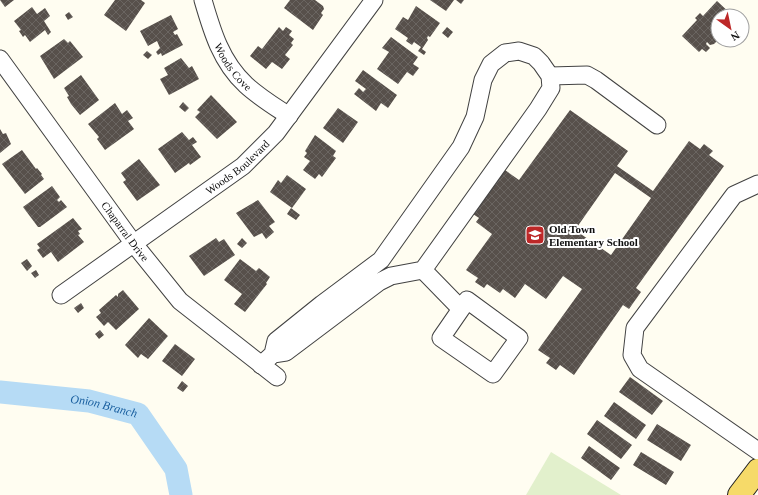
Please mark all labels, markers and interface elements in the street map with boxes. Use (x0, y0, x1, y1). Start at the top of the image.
north arrow (710, 8, 750, 48)
text: N (729, 29, 742, 44)
street label: Woods Cove (212, 41, 254, 93)
street label: Woods Boulevard (203, 137, 272, 197)
street label: Chaparral Drive (99, 199, 151, 264)
place label: Old Town Elementary School (549, 223, 638, 248)
school or university icon: Old Town Elementary School (524, 224, 546, 246)
water label: Onion Branch (70, 392, 139, 421)

